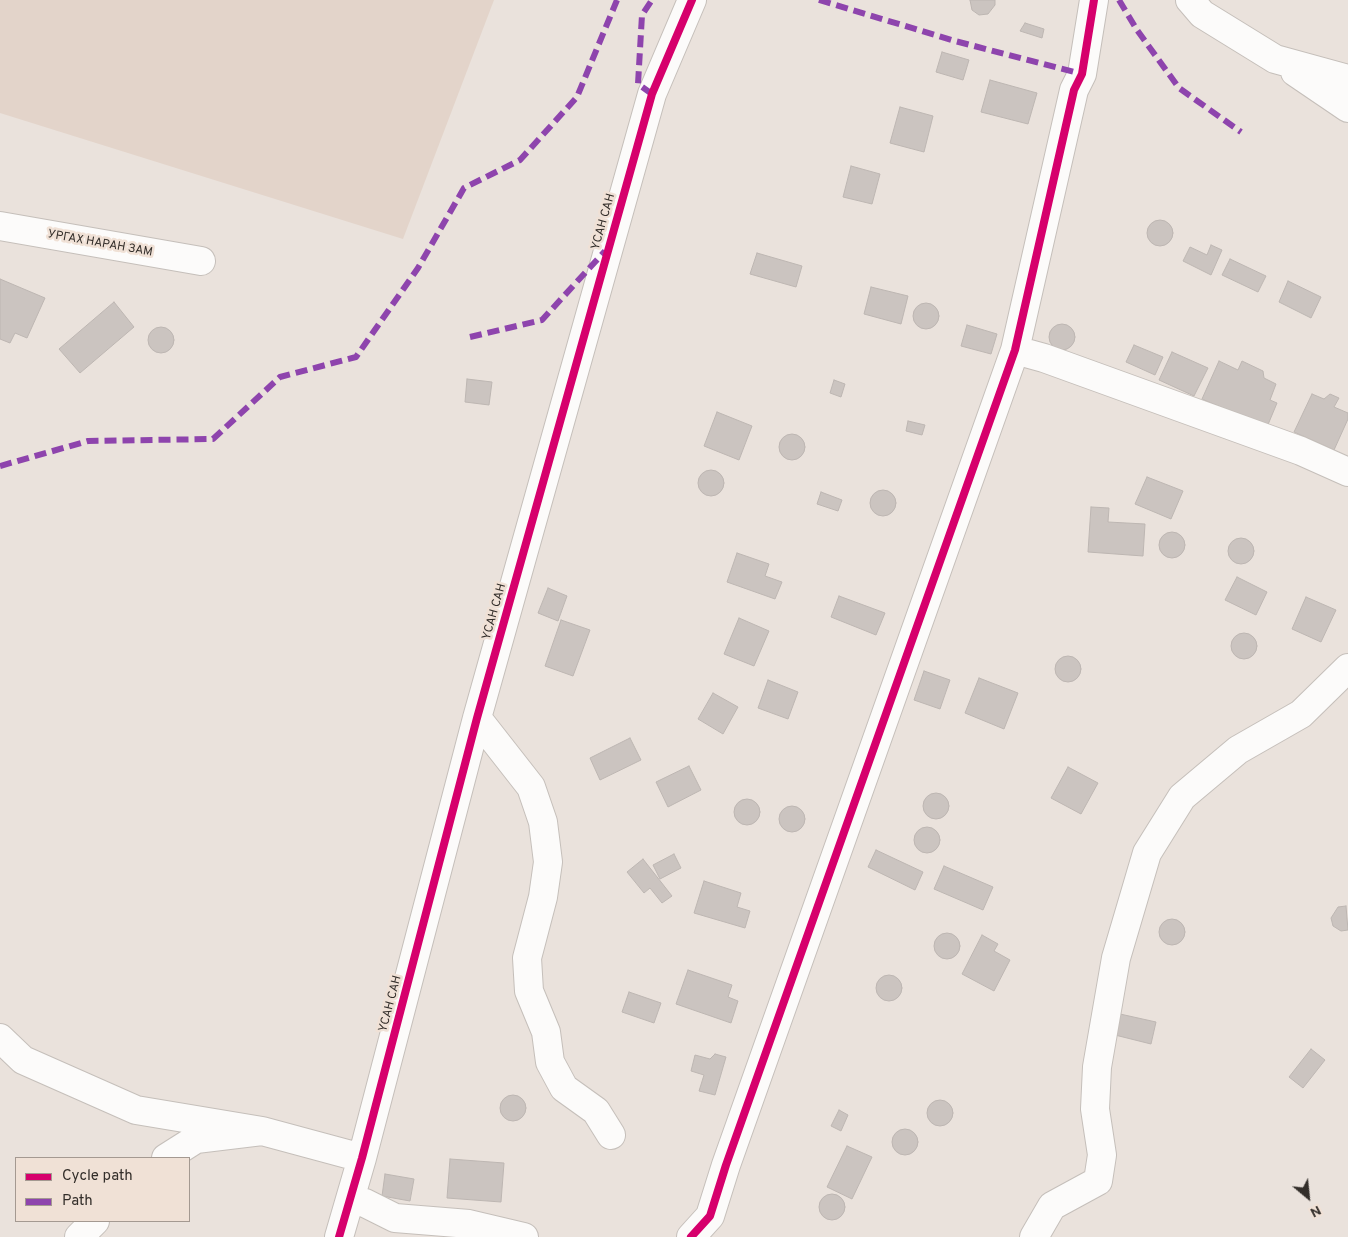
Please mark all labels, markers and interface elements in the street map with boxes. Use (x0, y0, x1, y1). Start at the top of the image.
street label: ҮСАН САН (589, 192, 619, 252)
street label: УРГАХ НАРАН ЗАМ (46, 228, 154, 260)
street label: ҮСАН САН (480, 582, 510, 642)
street label: ҮСАН САН (377, 974, 405, 1034)
legend (15, 1157, 190, 1222)
text: Cycle path (62, 1167, 133, 1186)
north arrow (1283, 1172, 1333, 1222)
text: Path (62, 1192, 93, 1211)
text: N (1307, 1201, 1324, 1221)

